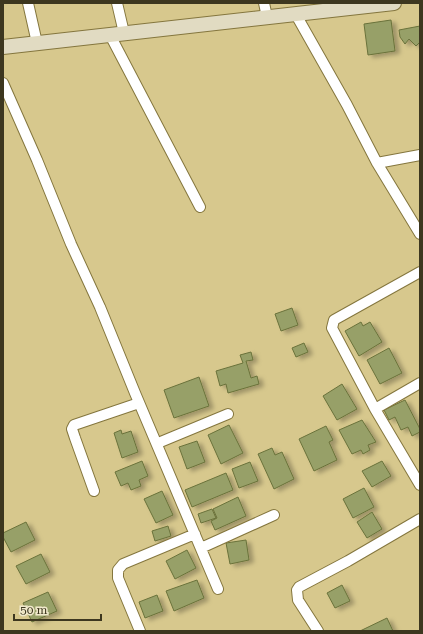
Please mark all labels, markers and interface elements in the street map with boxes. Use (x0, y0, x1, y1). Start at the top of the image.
scale bar (14, 596, 101, 622)
text: 50 m (20, 603, 47, 617)

